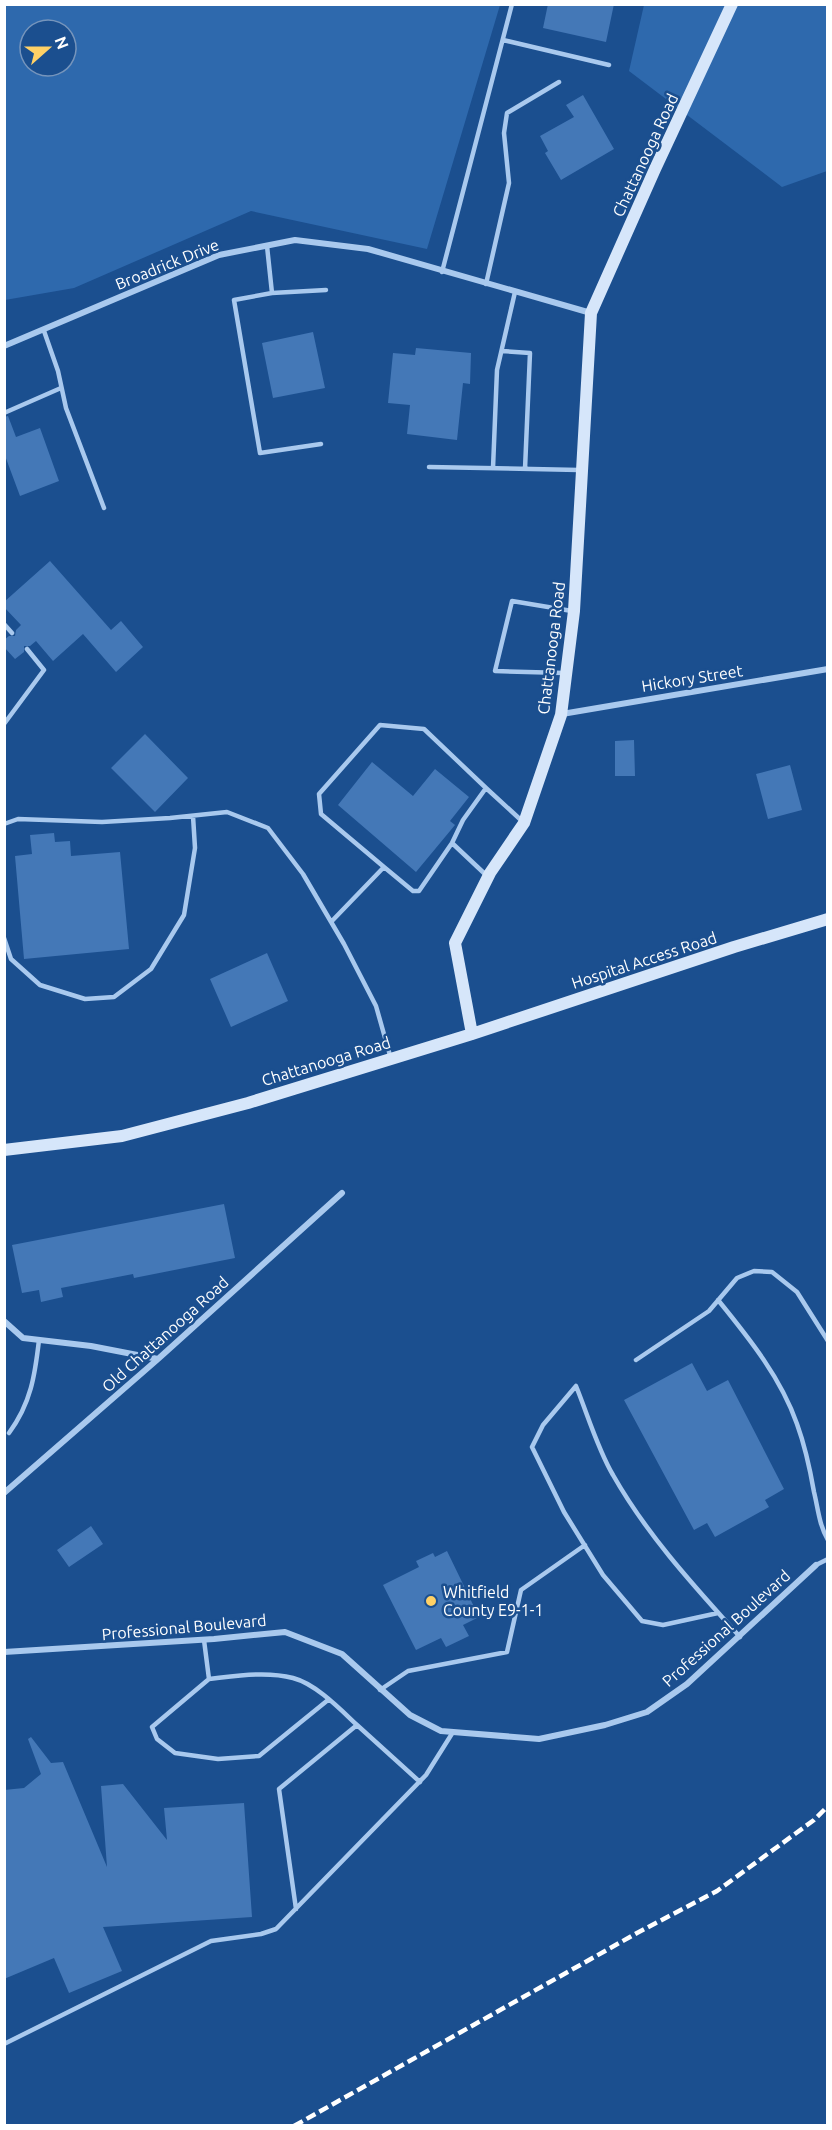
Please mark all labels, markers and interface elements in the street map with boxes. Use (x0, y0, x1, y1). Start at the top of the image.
north arrow (18, 18, 78, 78)
text: N (51, 34, 73, 51)
street label: Chattanooga Road (609, 91, 681, 219)
street label: Broadrick Drive (113, 235, 221, 293)
street label: Chattanooga Road (534, 581, 568, 715)
street label: Hickory Street (640, 661, 745, 695)
street label: Hospital Access Road (569, 928, 719, 992)
street label: Chattanooga Road (259, 1033, 393, 1089)
street label: Old Chattanooga Road (98, 1273, 232, 1395)
street label: Professional Boulevard (659, 1566, 793, 1690)
place label: Whitfield County E9-1-1 (443, 1583, 543, 1619)
marker: Whitfield County E9-1-1 (424, 1594, 438, 1608)
street label: Professional Boulevard (101, 1611, 267, 1643)

